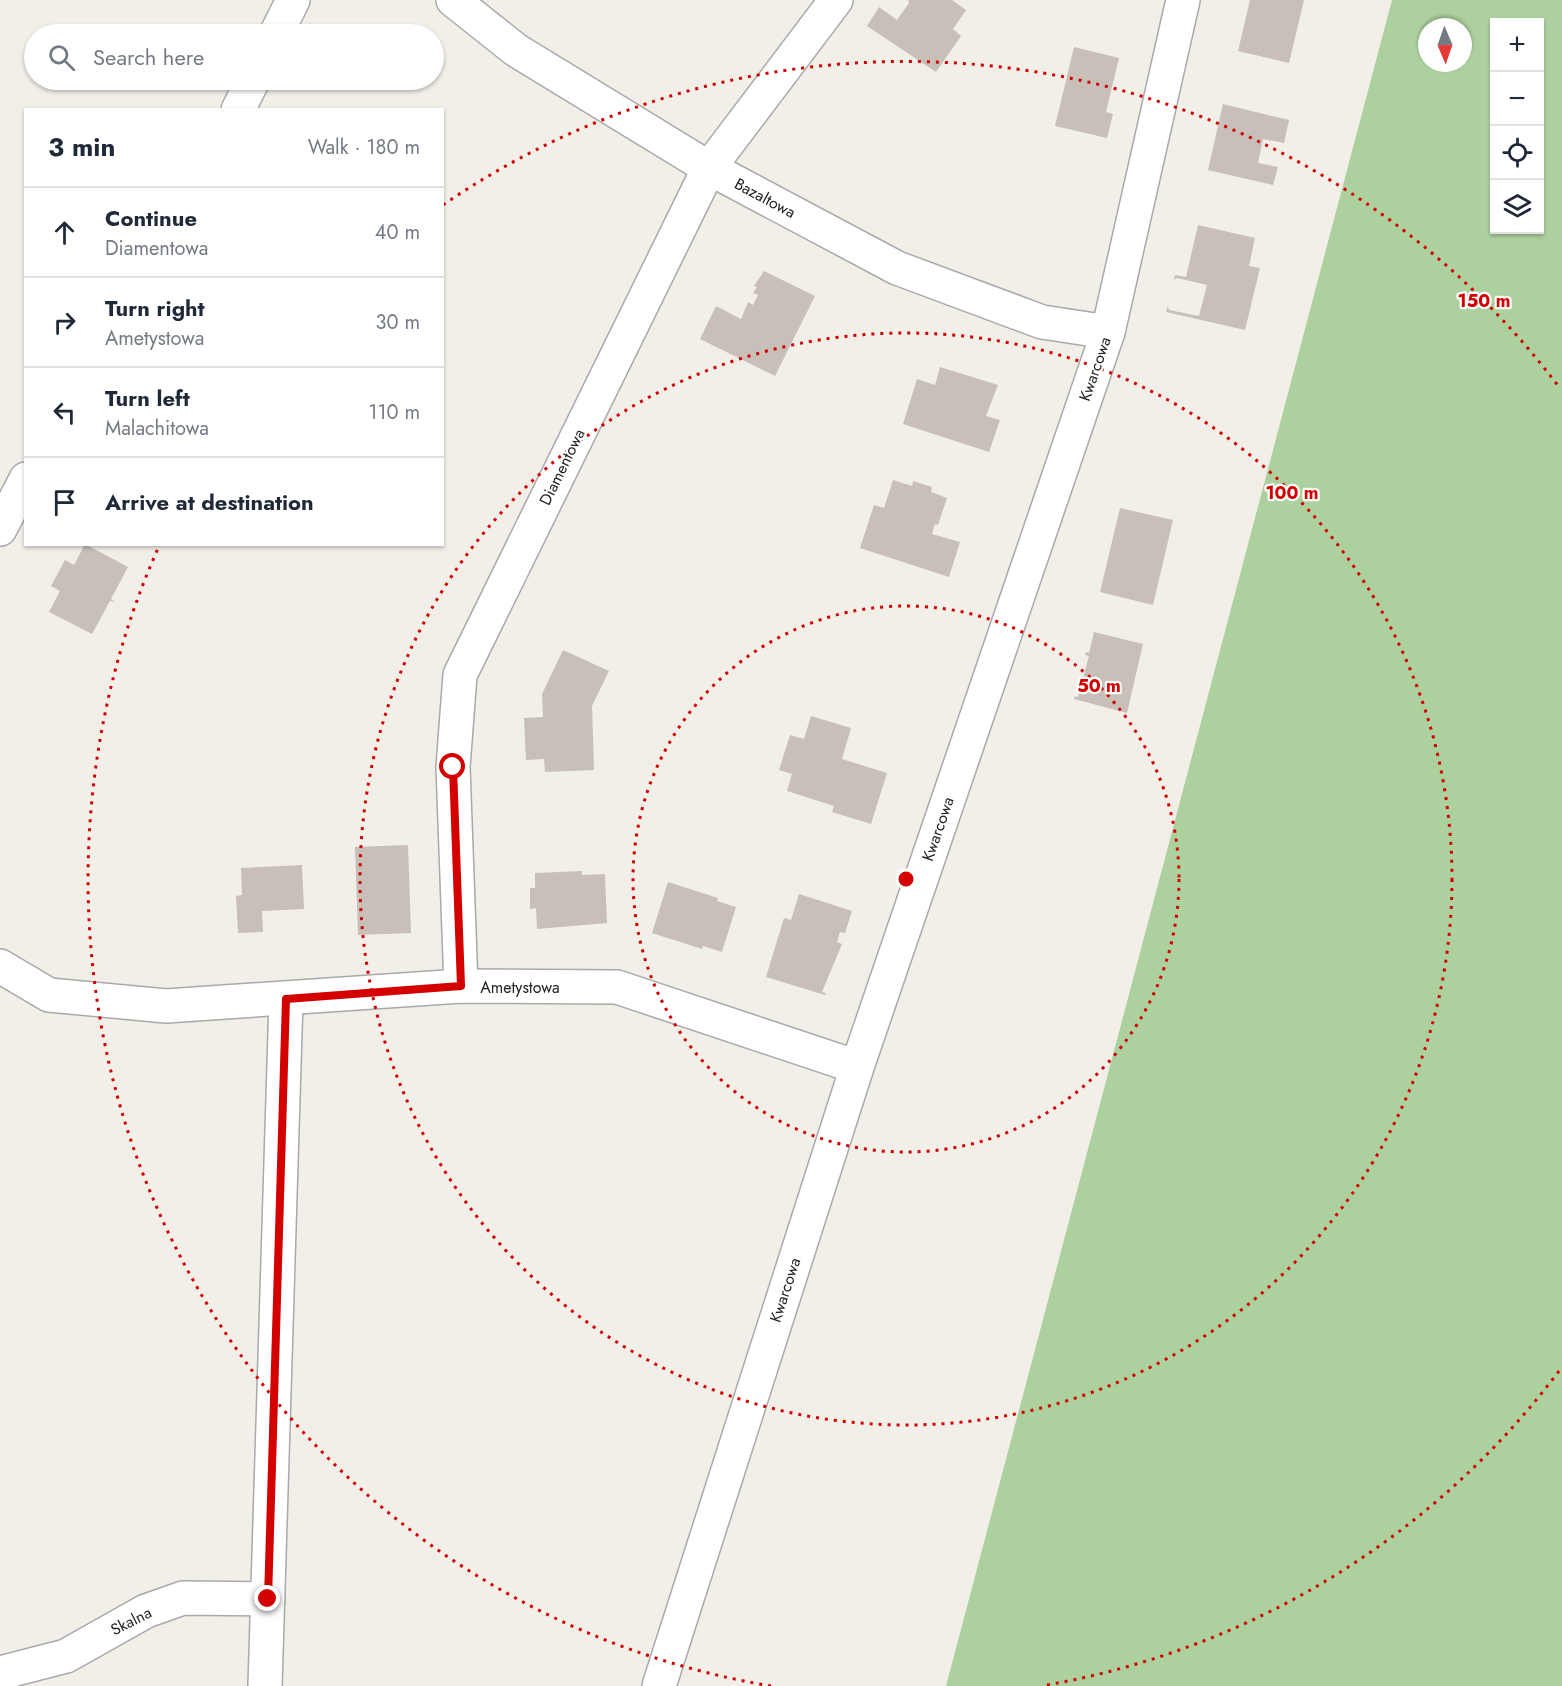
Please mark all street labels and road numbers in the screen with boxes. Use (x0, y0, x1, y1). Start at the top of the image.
street label: Bazaltowa (730, 172, 800, 224)
street label: Kwarcowa (1073, 334, 1117, 404)
street label: Diamentowa (534, 425, 590, 509)
street label: Kwarcowa (916, 794, 960, 864)
street label: Ametystowa (480, 976, 560, 999)
street label: Kwarcowa (764, 1255, 806, 1325)
street label: Skalna (106, 1601, 156, 1641)

